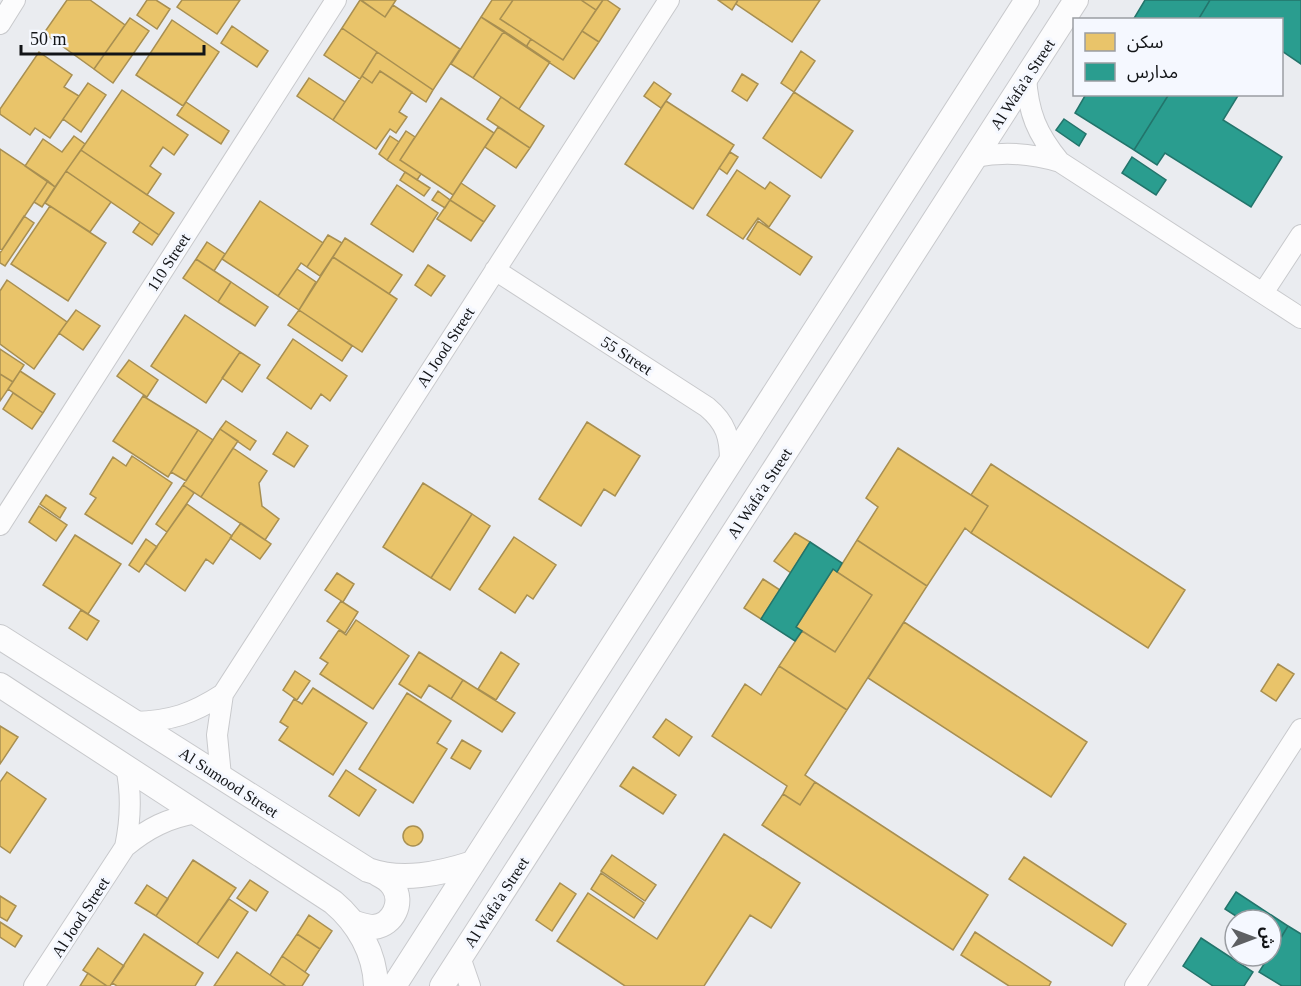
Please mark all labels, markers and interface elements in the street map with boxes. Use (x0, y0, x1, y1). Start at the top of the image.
scale bar (21, 18, 204, 56)
legend (1073, 18, 1283, 96)
text: 50 m (30, 29, 67, 49)
text: سكن (1127, 32, 1163, 53)
street label: Al Wafa'a Street (987, 35, 1058, 133)
text: مدارس (1127, 62, 1178, 83)
street label: 110 Street (144, 230, 193, 294)
street label: Al Jood Street (413, 304, 478, 390)
street label: 55 Street (598, 333, 656, 378)
street label: Al Wafa'a Street (724, 444, 795, 542)
street label: Al Sumood Street (176, 744, 282, 821)
street label: Al Wafa'a Street (461, 853, 532, 951)
street label: Al Jood Street (48, 874, 113, 960)
north arrow (1223, 908, 1283, 968)
text: ش (1258, 927, 1276, 949)

